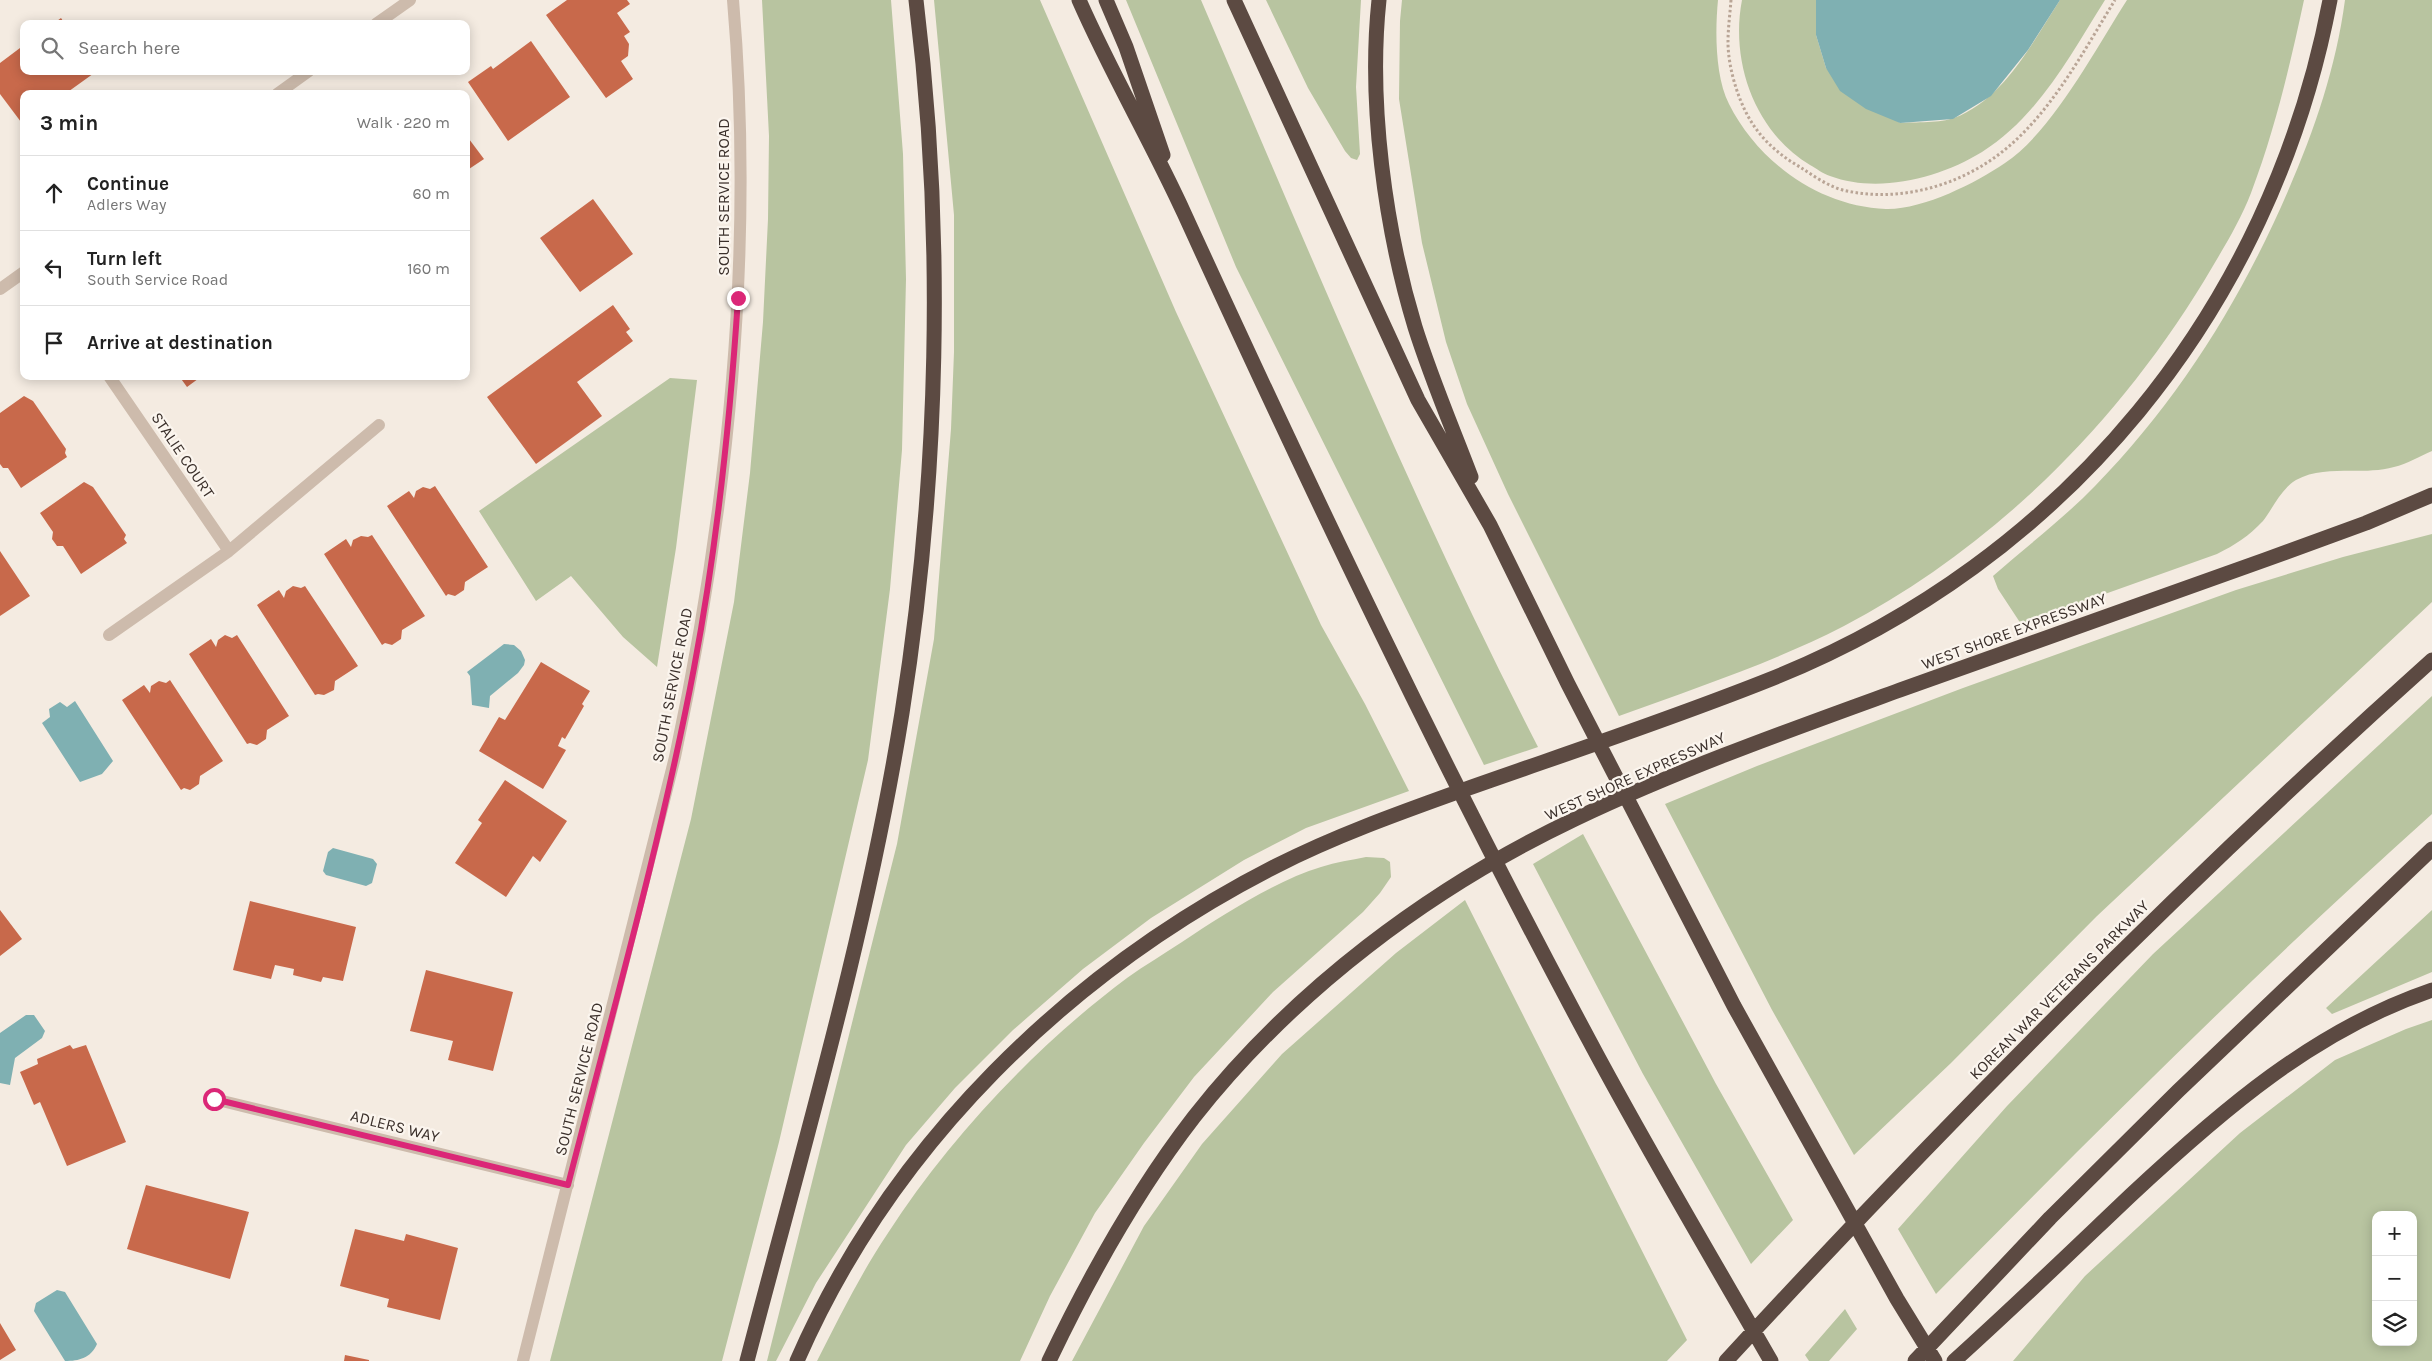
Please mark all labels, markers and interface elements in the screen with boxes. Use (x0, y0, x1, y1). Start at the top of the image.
search box (20, 20, 470, 75)
icon: search (38, 34, 66, 62)
text: Search here (78, 37, 180, 59)
text: 3 min (40, 111, 98, 135)
text: Walk · 220 m (357, 113, 450, 132)
street label: SOUTH SERVICE ROAD (714, 118, 733, 276)
text: Continue (87, 173, 169, 195)
icon: ahead (40, 179, 68, 207)
text: 60 m (413, 184, 450, 203)
text: Adlers Way (87, 195, 166, 214)
text: Turn left (87, 248, 162, 270)
icon: left (40, 254, 68, 282)
text: 160 m (407, 259, 450, 278)
text: South Service Road (87, 270, 228, 289)
route end (727, 287, 750, 310)
icon: arrive (40, 329, 68, 357)
text: Arrive at destination (87, 332, 273, 354)
street label: STALIE COURT (147, 409, 219, 501)
street label: WEST SHORE EXPRESSWAY (1919, 589, 2109, 673)
street label: SOUTH SERVICE ROAD (648, 606, 696, 764)
street label: WEST SHORE EXPRESSWAY (1542, 727, 1728, 824)
street label: KOREAN WAR VETERANS PARKWAY (1965, 896, 2153, 1084)
street label: SOUTH SERVICE ROAD (551, 1000, 607, 1158)
route start (203, 1088, 226, 1111)
street label: ADLERS WAY (349, 1106, 442, 1146)
map controls (2372, 1211, 2417, 1346)
button: + (2372, 1211, 2417, 1256)
button: − (2372, 1256, 2417, 1301)
button: layers (2372, 1301, 2417, 1346)

